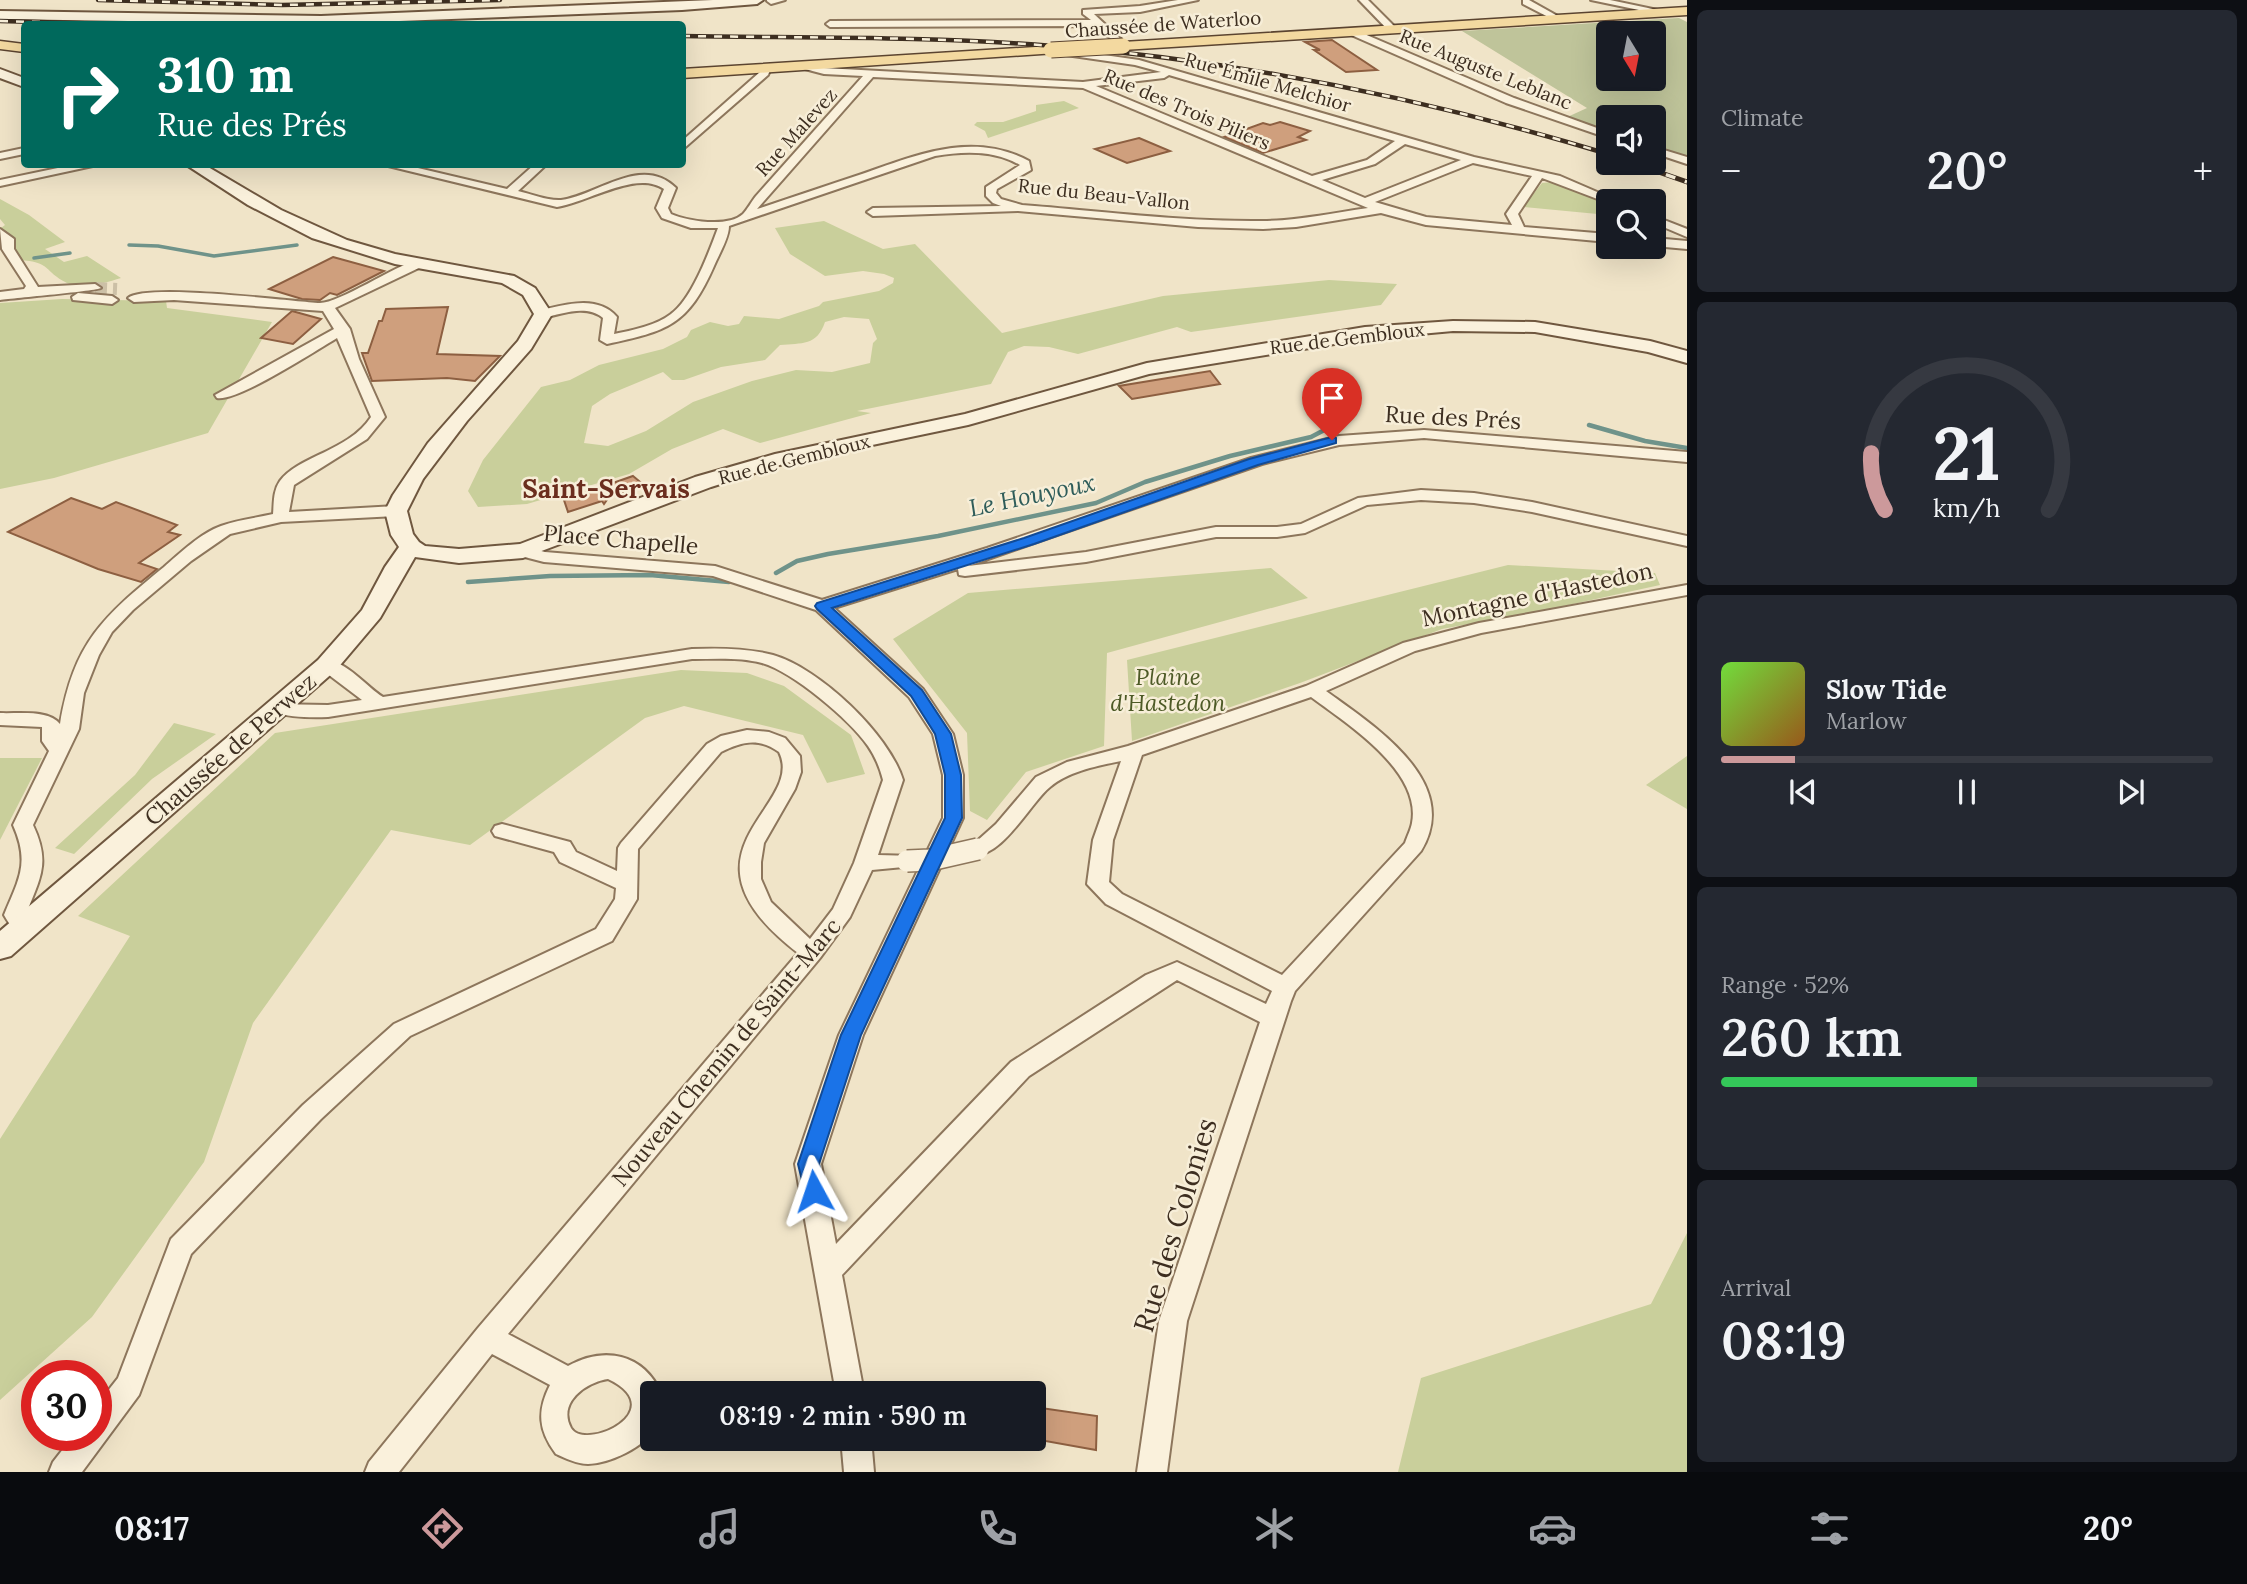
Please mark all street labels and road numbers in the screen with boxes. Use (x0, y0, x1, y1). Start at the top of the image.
street label: Chaussée de Waterloo (1064, 5, 1262, 43)
street label: Rue Auguste Leblanc (1396, 23, 1576, 115)
street label: Rue Émile Melchior (1182, 47, 1355, 117)
street label: Rue des Trois Piliers (1100, 63, 1274, 155)
street label: Rue Malevez (750, 83, 842, 181)
street label: Rue du Beau-Vallon (1017, 173, 1191, 215)
street label: Rue de Gembloux (1268, 317, 1426, 359)
street label: Rue des Prés (1384, 399, 1522, 435)
street label: Rue de Gembloux (716, 429, 872, 489)
street label: Place Chapelle (542, 518, 700, 560)
street label: Montagne d'Hastedon (1419, 555, 1655, 633)
street label: Chaussée de Perwez (138, 666, 322, 832)
street label: Nouveau Chemin de Saint-Marc (605, 912, 847, 1192)
street label: Rue des Colonies (1125, 1114, 1225, 1336)

